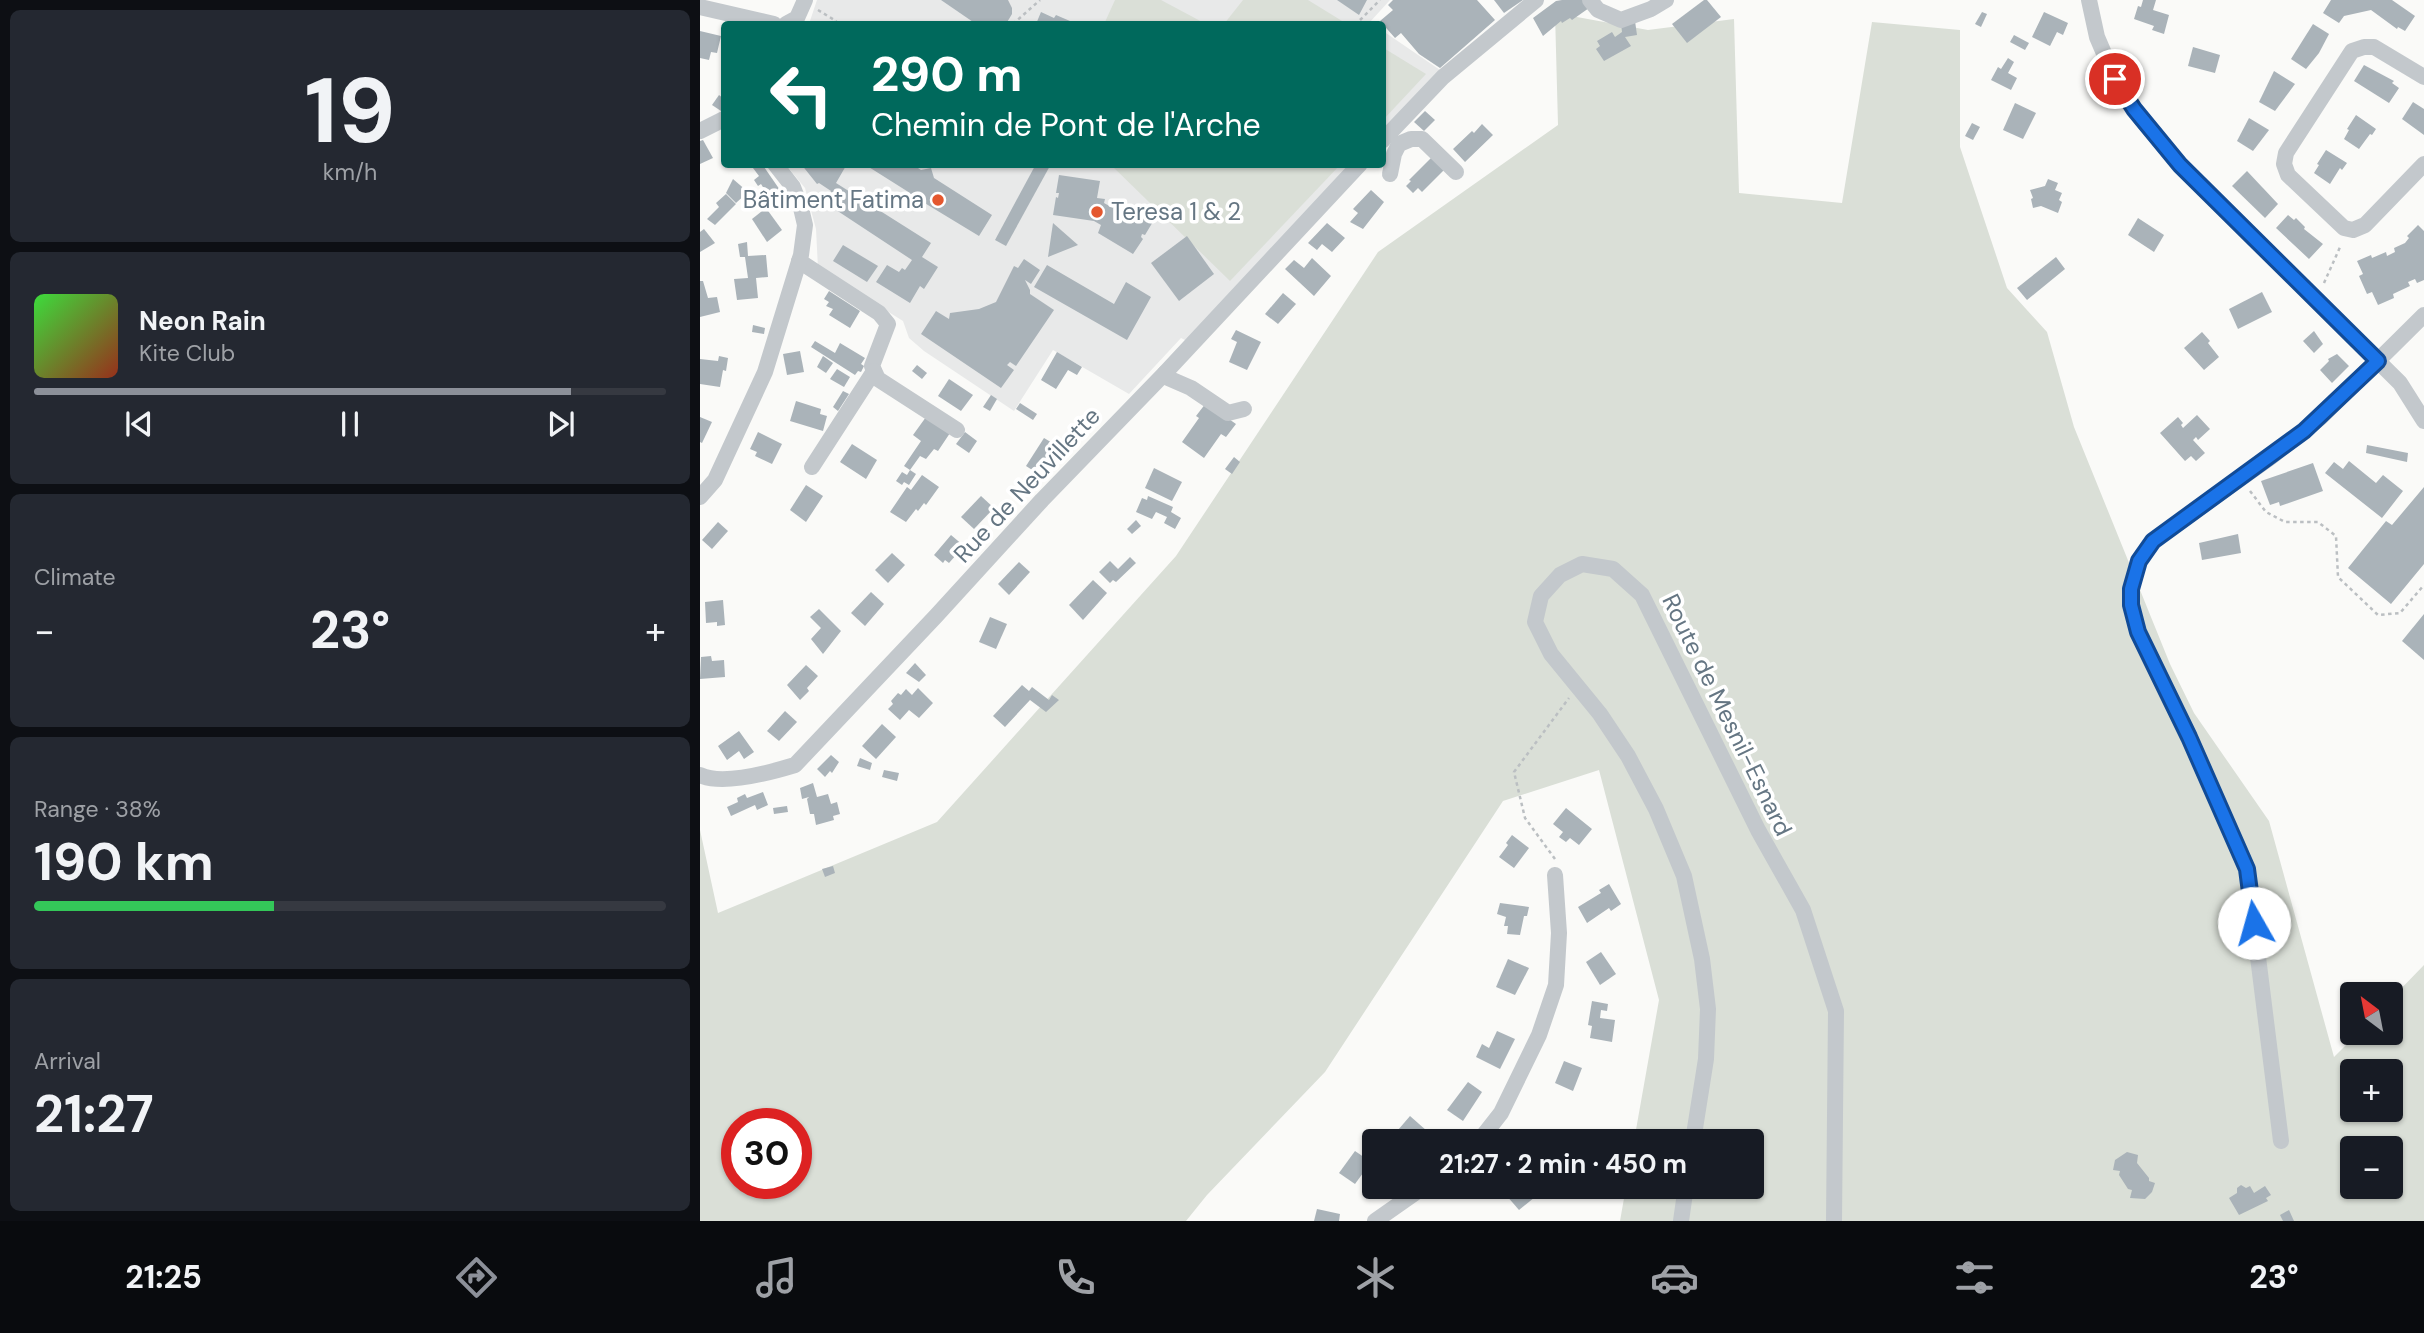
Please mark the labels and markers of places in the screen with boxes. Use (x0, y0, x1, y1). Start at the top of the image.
pin (2085, 49, 2145, 109)
place label: Bâtiment Fatima (743, 184, 924, 215)
marker: Bâtiment Fatima (930, 192, 946, 208)
place label: Teresa 1 & 2 (1111, 196, 1241, 227)
marker: Teresa 1 & 2 (1089, 204, 1105, 220)

